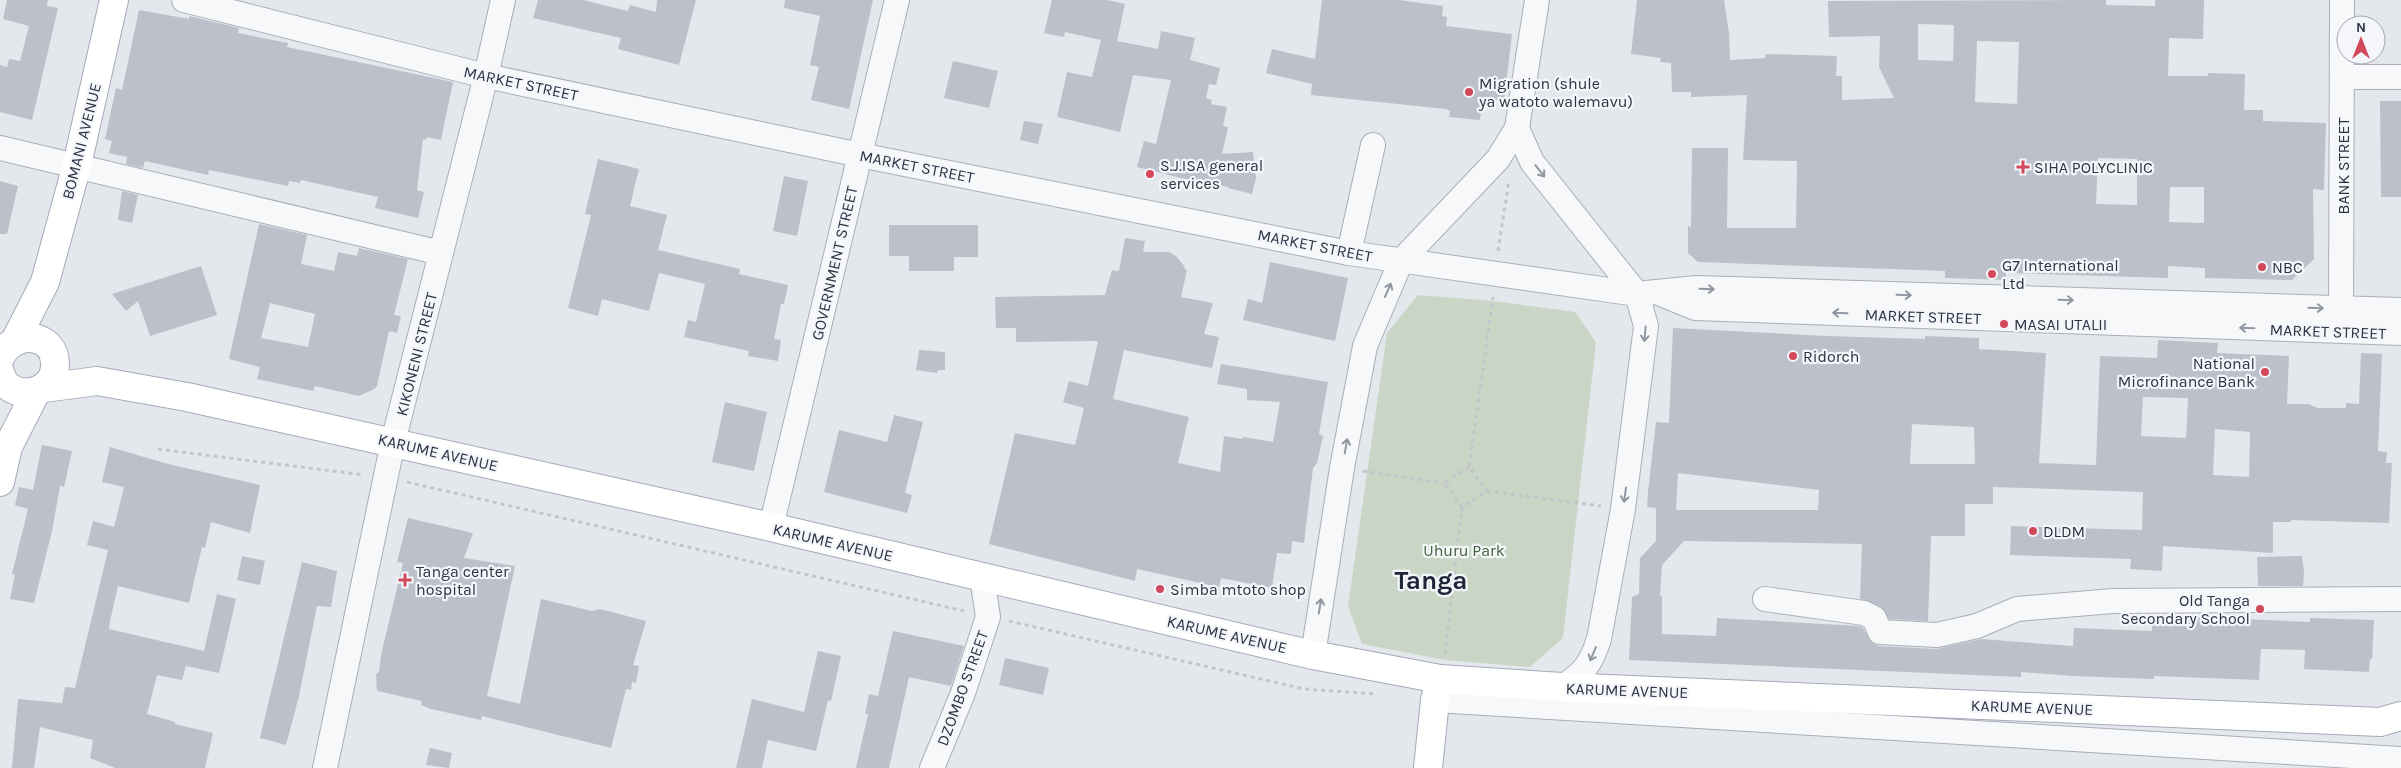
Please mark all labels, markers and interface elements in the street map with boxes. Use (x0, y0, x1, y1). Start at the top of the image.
north arrow (2336, 15, 2386, 65)
text: N (2356, 19, 2366, 36)
street label: MARKET STREET (462, 62, 580, 105)
place label: Migration (shule ya watoto walemavu) (1478, 74, 1633, 111)
street label: BOMANI AVENUE (58, 81, 105, 201)
marker: Migration (shule ya watoto walemavu) (1463, 86, 1475, 98)
street label: BANK STREET (2334, 117, 2353, 215)
street label: MARKET STREET (858, 146, 976, 187)
place label: S.J.ISA general services (1160, 156, 1263, 193)
place label: SIHA POLYCLINIC (2034, 158, 2153, 177)
marker: SIHA POLYCLINIC (2016, 160, 2030, 174)
one-way arrow (1534, 164, 1545, 177)
marker: S.J.ISA general services (1144, 168, 1156, 180)
street label: GOVERNMENT STREET (807, 184, 862, 342)
street label: MARKET STREET (1256, 225, 1374, 266)
place label: G7 International Ltd (2002, 256, 2119, 293)
place label: NBC (2272, 258, 2303, 277)
marker: NBC (2256, 261, 2268, 273)
marker: G7 International Ltd (1986, 268, 1998, 280)
one-way arrow (1384, 283, 1394, 298)
one-way arrow (1698, 284, 1714, 293)
street label: KIKONENI STREET (392, 290, 441, 418)
one-way arrow (1896, 290, 1912, 300)
one-way arrow (2058, 295, 2074, 305)
one-way arrow (2308, 303, 2324, 313)
street label: MARKET STREET (1864, 305, 1982, 328)
one-way arrow (1832, 308, 1848, 318)
place label: MASAI UTALII (2014, 315, 2107, 334)
marker: MASAI UTALII (1998, 318, 2010, 330)
street label: MARKET STREET (2269, 320, 2387, 343)
one-way arrow (2240, 324, 2256, 333)
one-way arrow (1640, 325, 1650, 341)
place label: Ridorch (1803, 347, 1860, 366)
marker: Ridorch (1787, 350, 1799, 362)
place label: National Microfinance Bank (2118, 354, 2255, 391)
marker: National Microfinance Bank (2259, 366, 2271, 378)
street label: KARUME AVENUE (376, 429, 500, 476)
one-way arrow (1342, 438, 1352, 454)
one-way arrow (1619, 486, 1629, 502)
street label: KARUME AVENUE (771, 519, 895, 566)
place label: DLDM (2043, 522, 2085, 541)
marker: DLDM (2027, 525, 2039, 537)
park label: Uhuru Park (1423, 541, 1505, 560)
place label: Tanga center hospital (416, 562, 509, 599)
district label: Tanga (1394, 565, 1468, 596)
marker: Tanga center hospital (398, 573, 412, 587)
place label: Simba mtoto shop (1170, 580, 1306, 599)
marker: Simba mtoto shop (1154, 583, 1166, 595)
place label: Old Tanga Secondary School (2121, 591, 2250, 628)
one-way arrow (1316, 599, 1326, 615)
marker: Old Tanga Secondary School (2254, 603, 2266, 615)
street label: KARUME AVENUE (1165, 611, 1289, 658)
street label: DZOMBO STREET (933, 628, 992, 748)
one-way arrow (1588, 646, 1597, 661)
street label: KARUME AVENUE (1565, 679, 1689, 702)
street label: KARUME AVENUE (1970, 696, 2094, 719)

